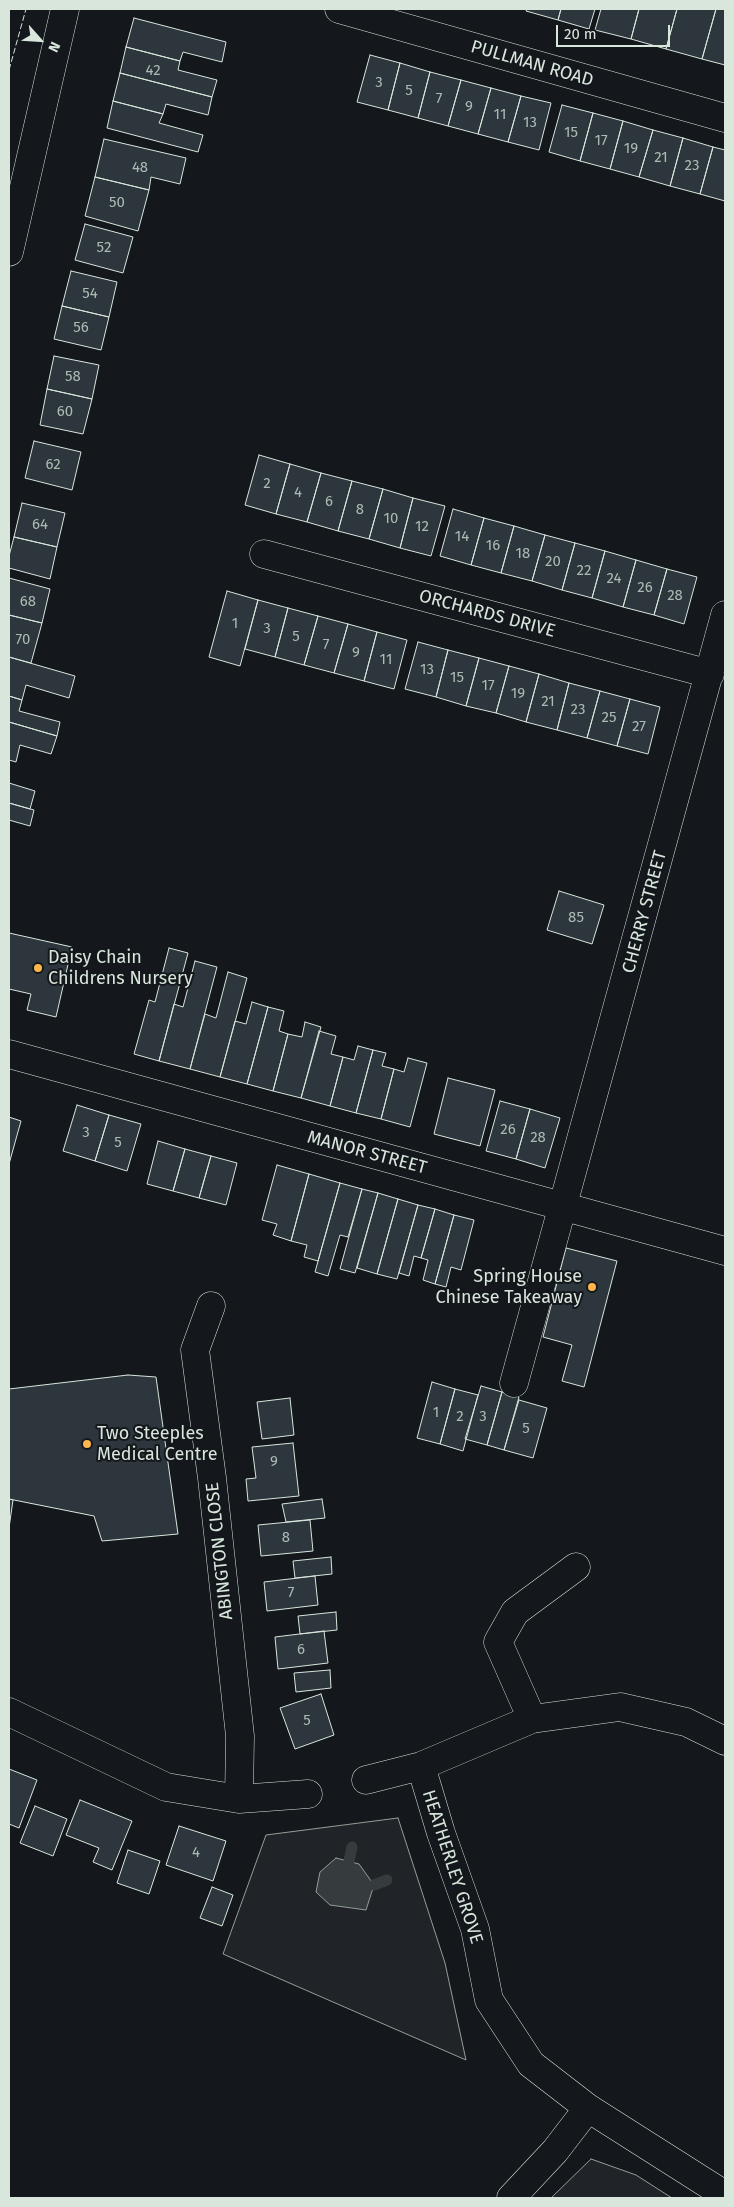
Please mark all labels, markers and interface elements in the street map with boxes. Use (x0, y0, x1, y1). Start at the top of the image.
north arrow (15, 15, 65, 65)
scale bar (559, 15, 673, 47)
text: 20 m (564, 25, 597, 43)
street label: PULLMAN ROAD (468, 36, 596, 92)
text: N (44, 39, 64, 55)
house number: 42 (145, 62, 161, 80)
house number: 3 (375, 74, 383, 92)
house number: 5 (405, 82, 413, 100)
house number: 7 (436, 90, 442, 108)
house number: 9 (465, 98, 473, 116)
house number: 11 (494, 106, 506, 124)
house number: 13 (523, 114, 537, 132)
house number: 15 (564, 124, 578, 142)
house number: 17 (594, 132, 608, 150)
house number: 19 (624, 140, 638, 158)
house number: 21 (654, 149, 668, 167)
house number: 23 (685, 157, 699, 175)
house number: 48 (132, 159, 148, 177)
house number: 50 (109, 194, 125, 212)
house number: 52 (97, 239, 111, 257)
house number: 54 (82, 285, 98, 303)
house number: 56 (73, 319, 89, 337)
house number: 58 (65, 368, 81, 386)
house number: 60 (57, 403, 73, 421)
house number: 62 (45, 456, 61, 474)
house number: 2 (263, 475, 271, 493)
house number: 4 (294, 484, 302, 502)
house number: 6 (325, 493, 333, 511)
house number: 8 (356, 501, 364, 519)
house number: 10 (384, 510, 398, 528)
house number: 64 (32, 516, 48, 534)
house number: 12 (415, 518, 429, 536)
house number: 14 (455, 528, 469, 546)
house number: 16 (486, 537, 500, 555)
house number: 18 (516, 545, 530, 563)
house number: 20 (545, 553, 561, 571)
house number: 22 (577, 562, 591, 580)
house number: 24 (607, 570, 621, 588)
house number: 26 (637, 579, 653, 597)
street label: ORCHARDS DRIVE (416, 585, 558, 643)
house number: 28 (667, 587, 683, 605)
house number: 68 (20, 593, 36, 611)
house number: 1 (232, 615, 238, 633)
house number: 3 (263, 620, 271, 638)
house number: 5 (292, 628, 300, 646)
house number: 70 (16, 631, 30, 649)
house number: 7 (323, 636, 329, 654)
house number: 9 (352, 644, 360, 662)
house number: 11 (380, 651, 392, 669)
house number: 13 (420, 661, 434, 679)
house number: 15 (450, 669, 464, 687)
house number: 17 (481, 677, 495, 695)
house number: 19 (511, 685, 525, 703)
house number: 21 (541, 693, 555, 711)
house number: 23 (571, 701, 585, 719)
house number: 25 (602, 709, 616, 727)
house number: 27 (632, 718, 646, 736)
street label: CHERRY STREET (618, 848, 672, 976)
house number: 85 (568, 909, 584, 927)
place label: Daisy Chain Childrens Nursery (48, 947, 193, 990)
marker: Daisy Chain Childrens Nursery (32, 962, 44, 974)
house number: 26 (500, 1121, 516, 1139)
house number: 3 (82, 1124, 90, 1142)
street label: MANOR STREET (305, 1127, 429, 1179)
house number: 28 (530, 1129, 546, 1147)
house number: 5 (114, 1134, 122, 1152)
place label: Spring House Chinese Takeaway (435, 1266, 582, 1308)
marker: Spring House Chinese Takeaway (586, 1281, 598, 1293)
house number: 1 (433, 1404, 439, 1422)
house number: 2 (456, 1408, 464, 1426)
house number: 3 (479, 1408, 487, 1426)
house number: 5 (522, 1420, 530, 1438)
place label: Two Steeples Medical Centre (97, 1423, 218, 1466)
marker: Two Steeples Medical Centre (81, 1438, 93, 1450)
house number: 9 (270, 1453, 278, 1471)
street label: ABINGTON CLOSE (202, 1481, 238, 1621)
house number: 8 (282, 1529, 290, 1547)
house number: 7 (288, 1584, 294, 1602)
house number: 6 (297, 1641, 305, 1659)
house number: 5 (303, 1712, 311, 1730)
street label: HEATHERLEY GROVE (417, 1787, 487, 1947)
house number: 4 (192, 1844, 200, 1862)

